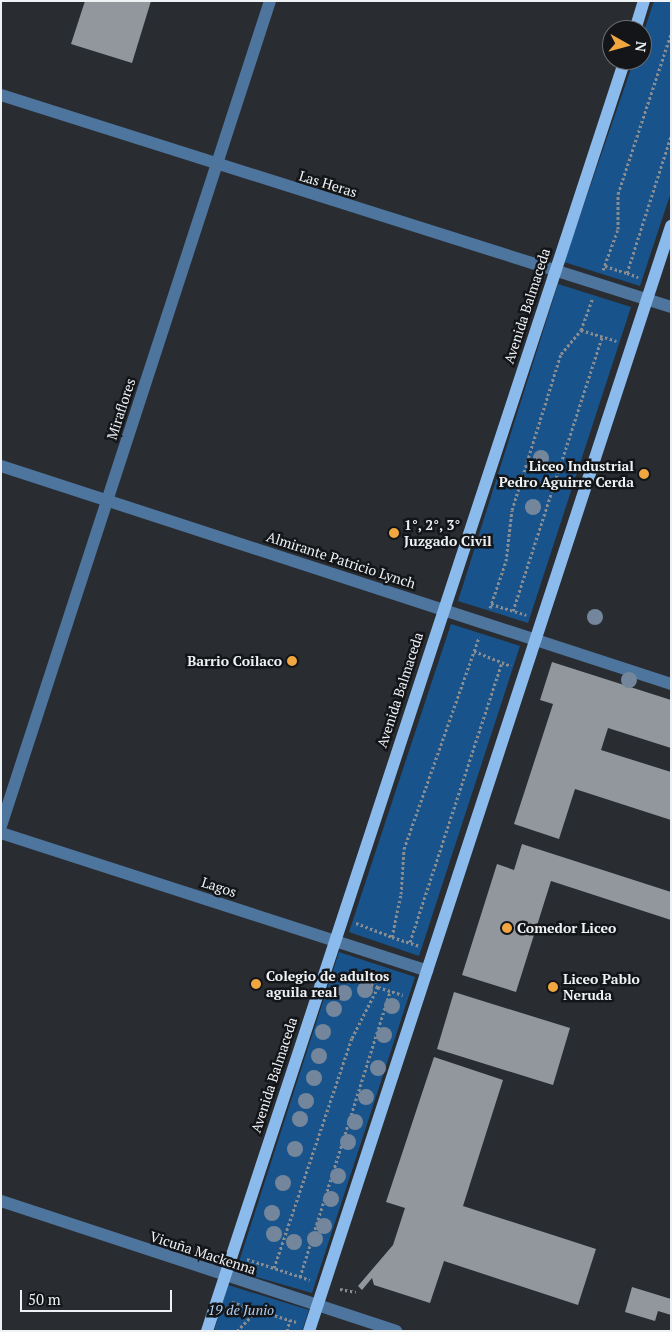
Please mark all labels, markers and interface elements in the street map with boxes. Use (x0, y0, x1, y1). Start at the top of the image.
north arrow (602, 20, 652, 70)
text: N (631, 40, 651, 53)
street label: Las Heras (297, 167, 359, 201)
street label: Avenida Balmaceda (500, 246, 554, 366)
street label: Miraflores (103, 376, 139, 442)
place label: Liceo Industrial Pedro Aguirre Cerda (499, 458, 634, 491)
marker: Liceo Industrial Pedro Aguirre Cerda (638, 468, 650, 480)
place label: 1°, 2°, 3° Juzgado Civil (404, 517, 492, 550)
marker: 1°, 2°, 3° Juzgado Civil (388, 527, 400, 539)
street label: Almirante Patricio Lynch (264, 528, 418, 592)
street label: Avenida Balmaceda (373, 630, 427, 750)
place label: Barrio Coilaco (187, 653, 282, 669)
marker: Barrio Coilaco (286, 655, 298, 667)
street label: Lagos (199, 873, 239, 901)
place label: Comedor Liceo (517, 920, 616, 936)
marker: Comedor Liceo (501, 922, 513, 934)
place label: Colegio de adultos aguila real (266, 968, 389, 1000)
place label: Liceo Pablo Neruda (563, 971, 640, 1004)
marker: Colegio de adultos aguila real (250, 978, 262, 990)
marker: Liceo Pablo Neruda (547, 981, 559, 993)
street label: Avenida Balmaceda (247, 1015, 301, 1135)
street label: Vicuña Mackenna (148, 1228, 258, 1278)
scale bar (22, 1280, 175, 1312)
text: 50 m (28, 1289, 61, 1309)
park label: 19 de Junio (208, 1302, 274, 1318)

